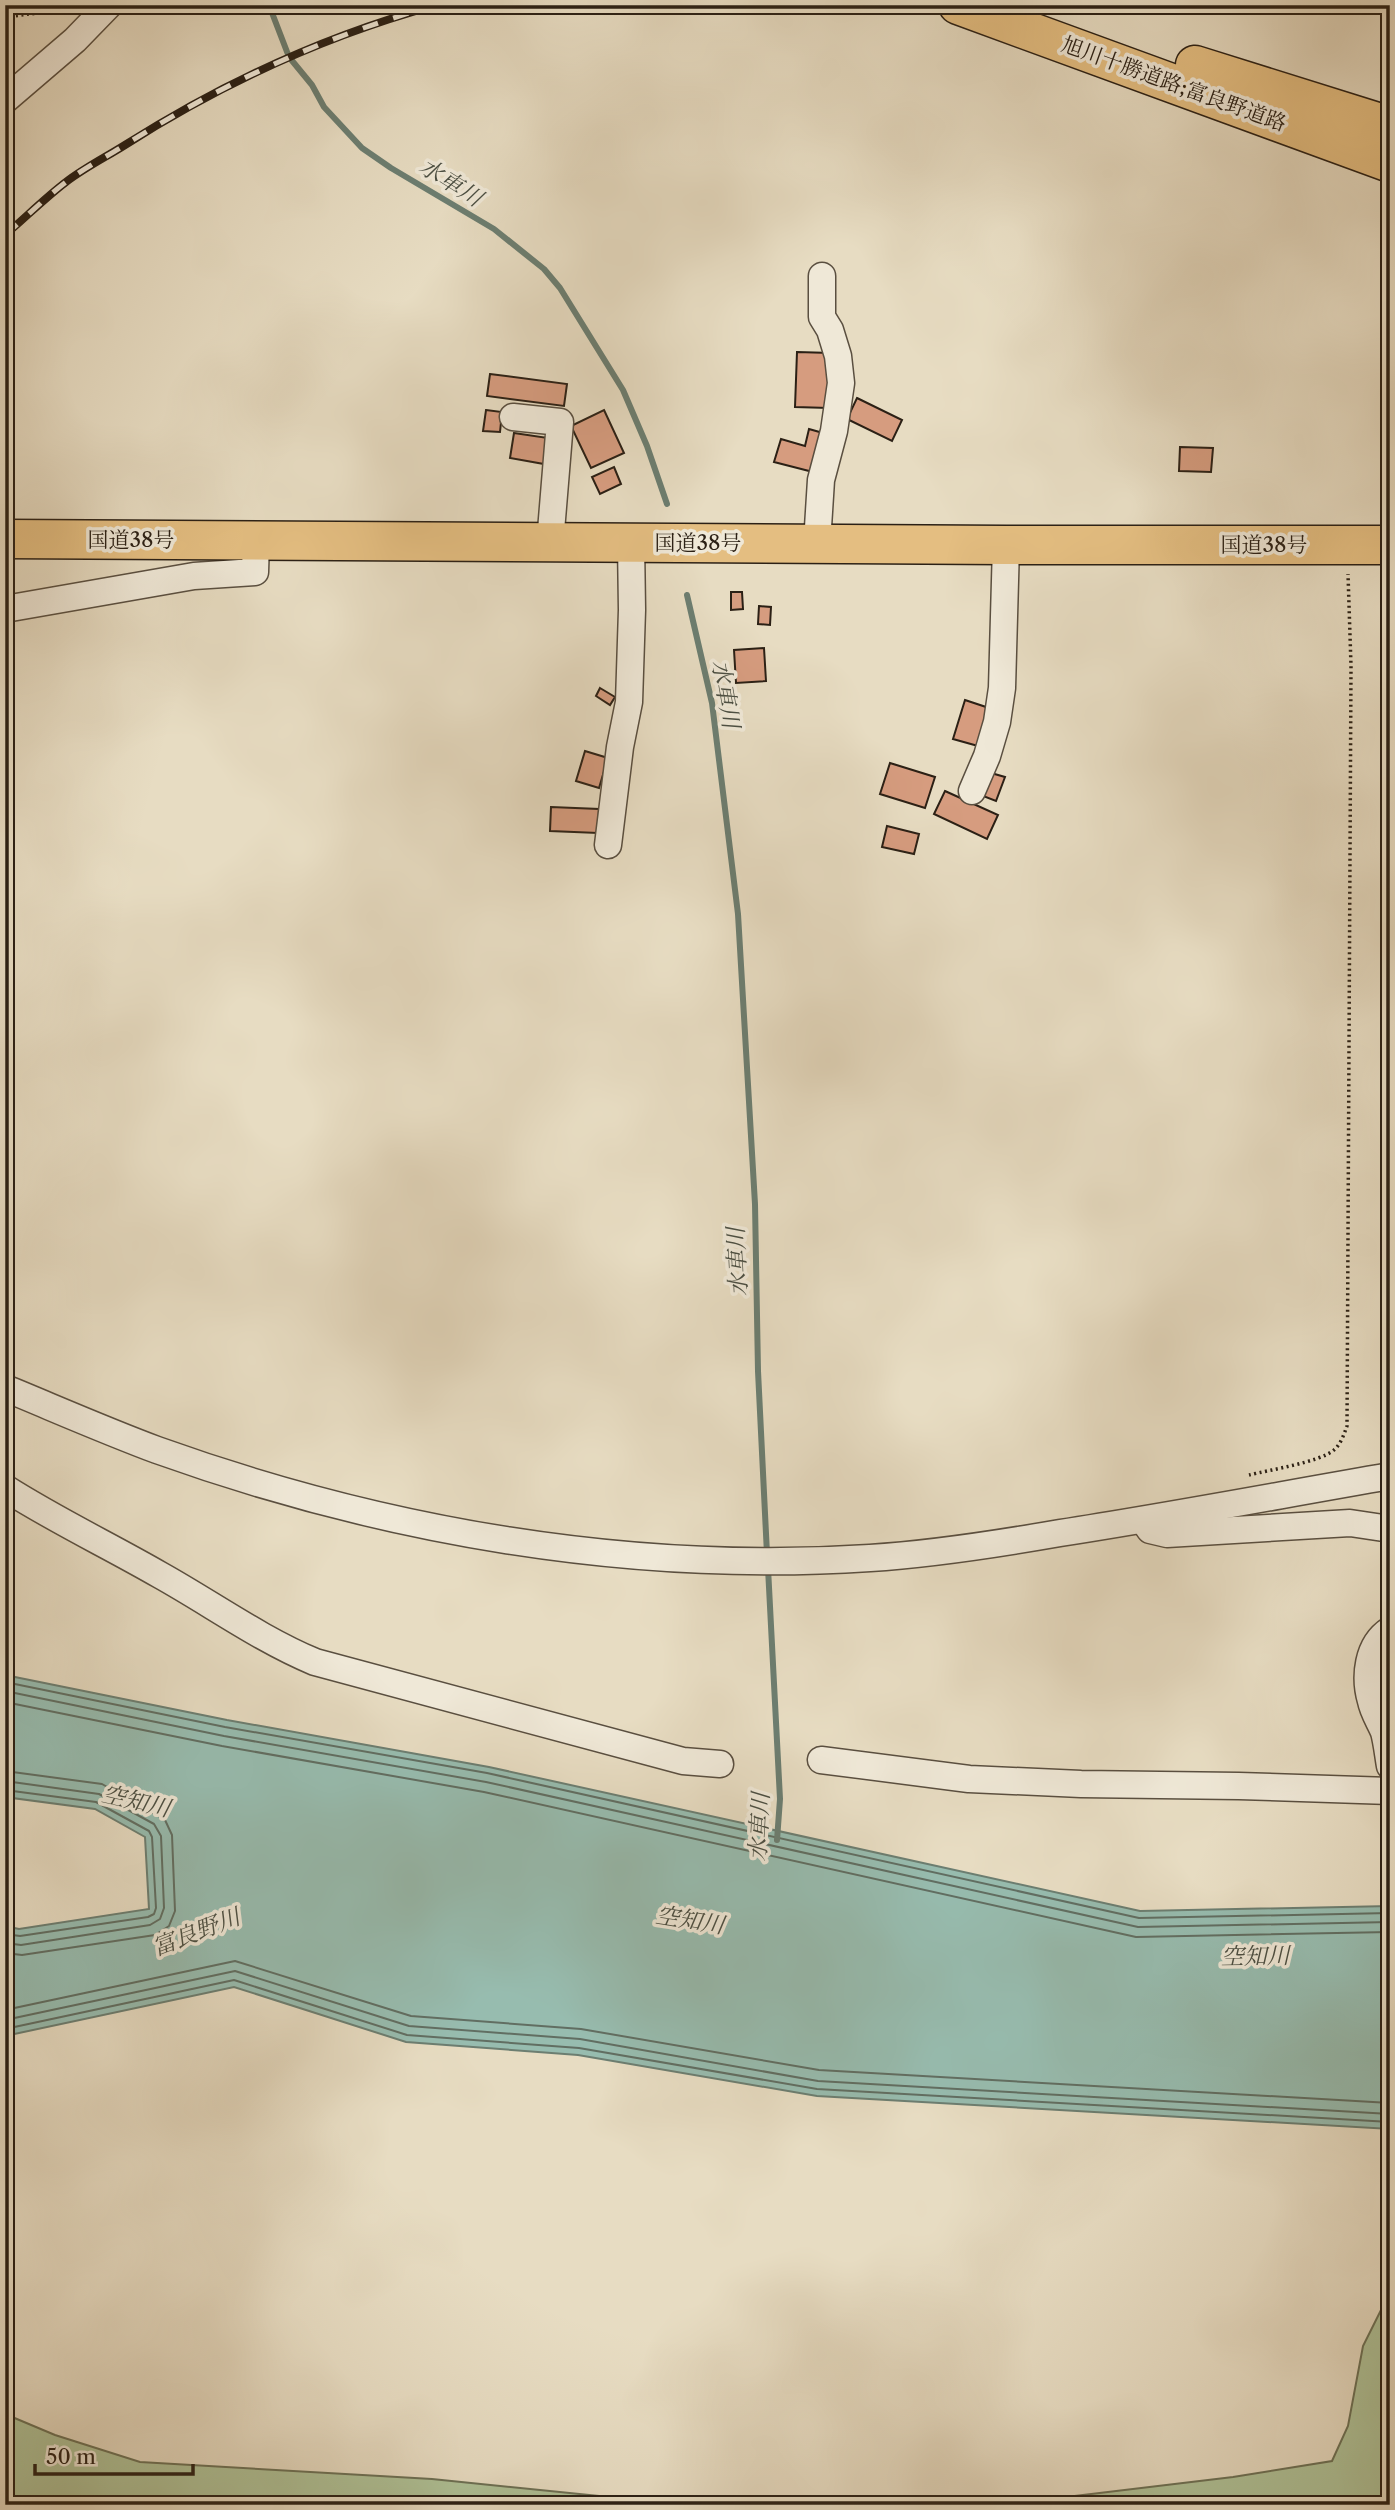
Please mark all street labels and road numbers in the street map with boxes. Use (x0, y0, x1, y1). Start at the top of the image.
street label: 旭川十勝道路;富良野道路 (1059, 31, 1290, 136)
street label: 国道38号 (87, 527, 175, 552)
street label: 国道38号 (654, 530, 742, 555)
street label: 国道38号 (1220, 532, 1308, 557)

